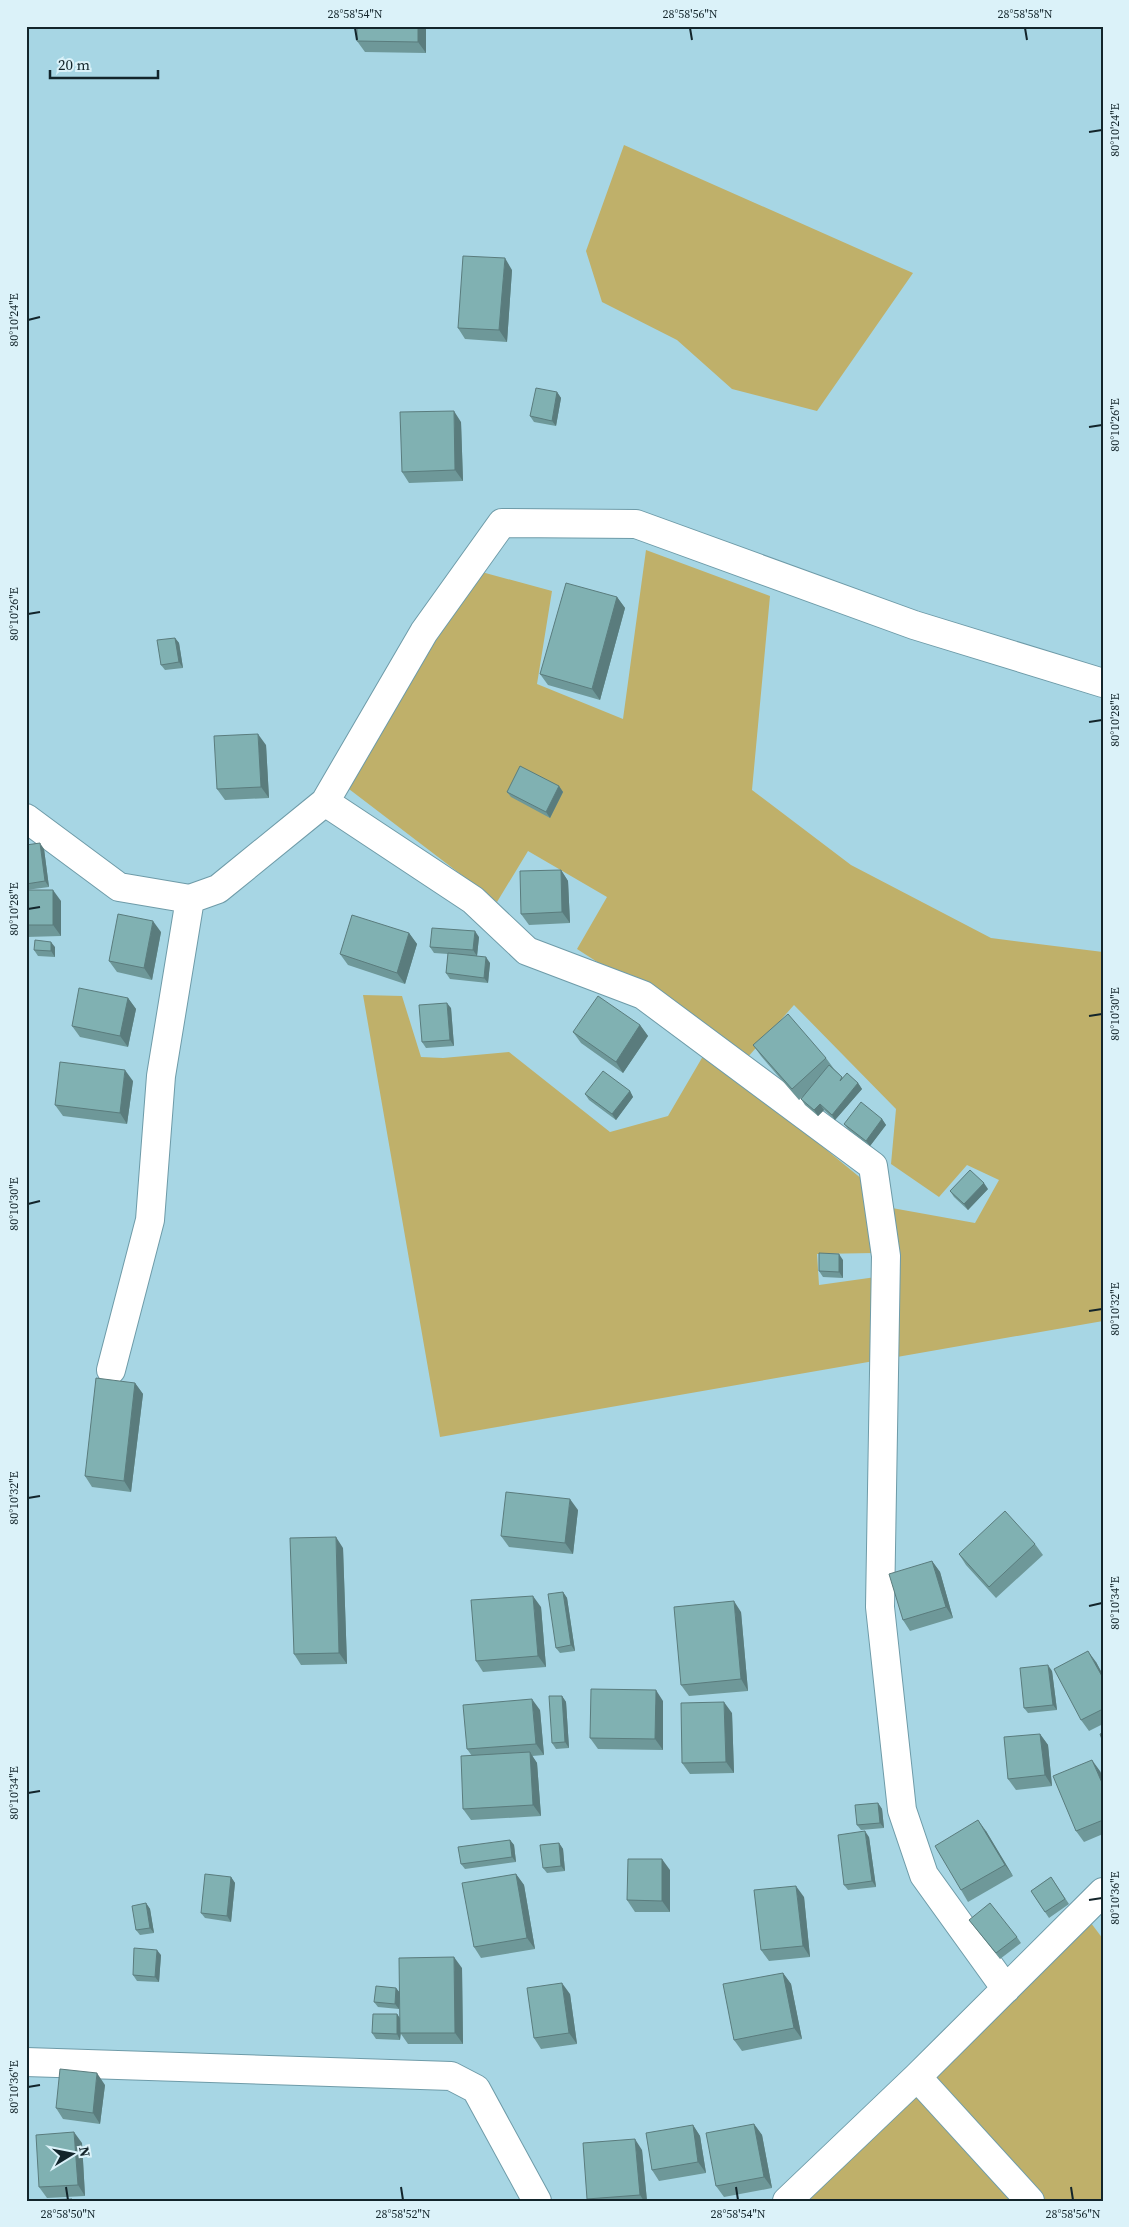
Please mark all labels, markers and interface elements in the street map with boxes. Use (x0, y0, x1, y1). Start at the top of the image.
text: 28°58'54"N (327, 6, 383, 22)
text: 28°58'56"N (662, 6, 718, 22)
text: 28°58'58"N (997, 6, 1053, 22)
scale bar (50, 48, 158, 80)
text: 20 m (58, 54, 90, 75)
text: 80°10'24"E (1107, 103, 1123, 157)
text: 80°10'24"E (6, 293, 22, 347)
text: 80°10'26"E (1107, 398, 1123, 452)
text: 80°10'26"E (6, 587, 22, 641)
text: 80°10'28"E (1107, 693, 1123, 747)
text: 80°10'28"E (6, 882, 22, 936)
text: 80°10'30"E (1107, 987, 1123, 1041)
text: 80°10'30"E (6, 1177, 22, 1231)
text: 80°10'32"E (1107, 1282, 1123, 1336)
text: 80°10'32"E (6, 1471, 22, 1525)
text: 80°10'34"E (1107, 1576, 1123, 1630)
text: 80°10'34"E (6, 1766, 22, 1820)
text: 80°10'36"E (1107, 1871, 1123, 1925)
text: 80°10'36"E (6, 2060, 22, 2114)
north arrow (48, 2130, 98, 2180)
text: N (74, 2145, 96, 2159)
text: 28°58'50"N (40, 2206, 96, 2222)
text: 28°58'52"N (375, 2206, 431, 2222)
text: 28°58'54"N (710, 2206, 766, 2222)
text: 28°58'56"N (1045, 2206, 1101, 2222)

